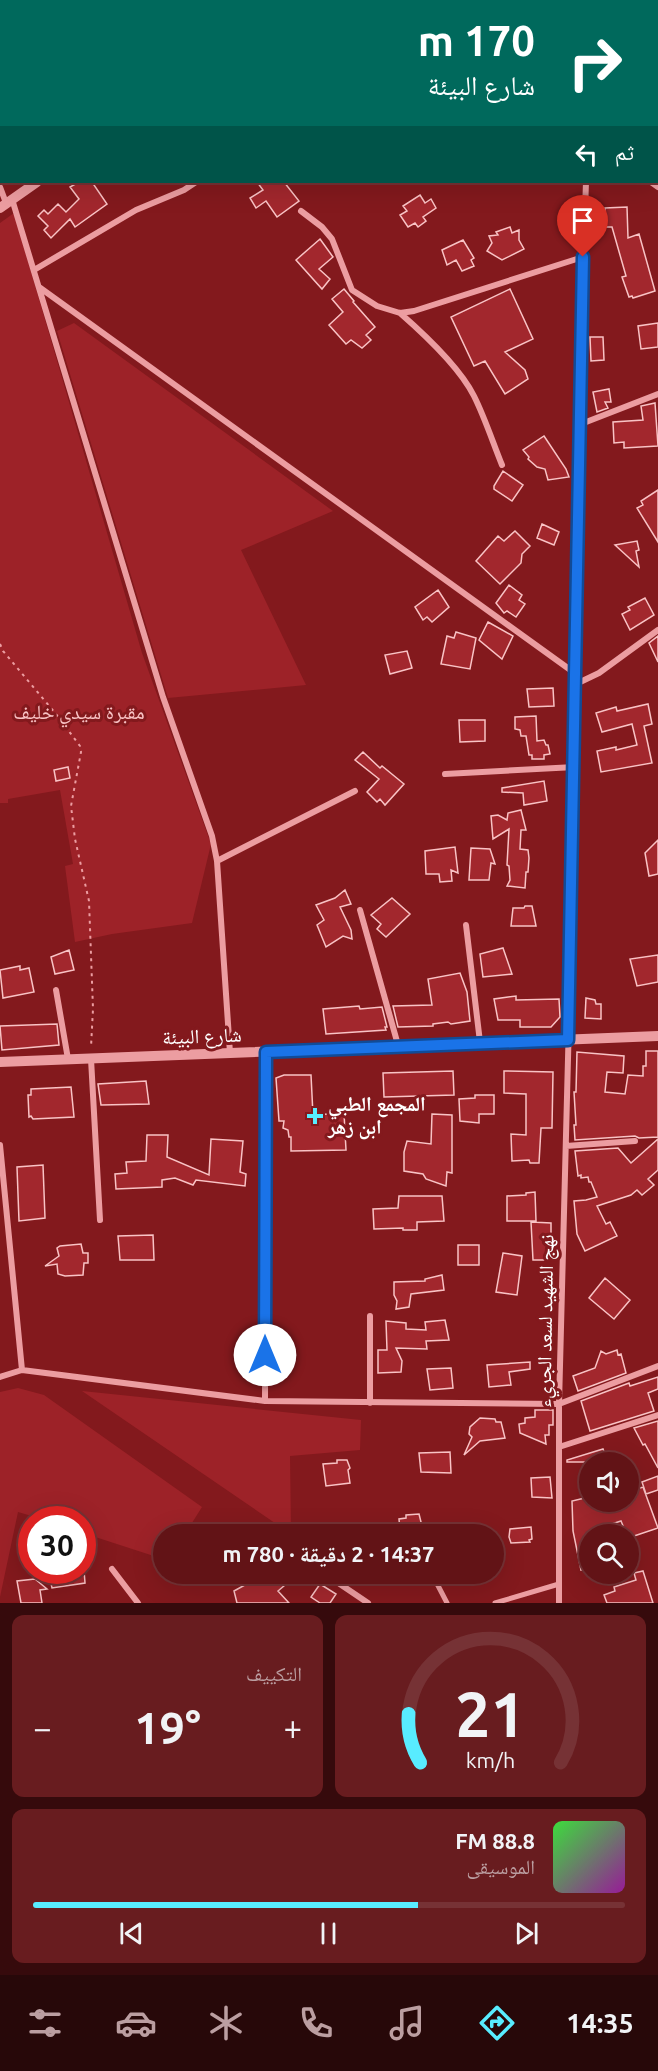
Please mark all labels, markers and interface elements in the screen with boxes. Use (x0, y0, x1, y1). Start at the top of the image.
text: 170 m (418, 17, 535, 64)
icon: right (556, 24, 634, 102)
text: شارع البيئة (428, 70, 535, 100)
icon: left (570, 138, 603, 171)
text: ثم (615, 139, 634, 164)
pin (557, 195, 608, 257)
icon: arrive (566, 204, 599, 237)
park label: مقبرة سيدي خليف (13, 700, 145, 728)
street label: شارع البيئة (162, 1023, 242, 1050)
place label: المجمع الطبي ابن زهر (327, 1092, 426, 1140)
marker: المجمع الطبي ابن زهر (306, 1107, 324, 1125)
street label: نهج الشهيد لسعد الجريء (531, 1234, 563, 1408)
position arrow (233, 1323, 297, 1387)
map controls (579, 1452, 639, 1584)
button: sound (579, 1452, 639, 1512)
speed limit sign: 30 (18, 1506, 96, 1584)
button: search (579, 1524, 639, 1584)
text: 14:37 · 2 دقيقة · 780 m (223, 1541, 435, 1566)
text: التكييف (246, 1662, 302, 1685)
text: 21 (455, 1679, 526, 1749)
text: 19° (134, 1702, 201, 1753)
text: − (33, 1709, 52, 1746)
text: + (283, 1709, 302, 1746)
text: km/h (466, 1748, 515, 1772)
text: 88.8 FM (455, 1828, 535, 1853)
text: الموسيقى (467, 1855, 535, 1878)
icon: previous (115, 1917, 148, 1950)
icon: pause (312, 1917, 345, 1950)
icon: next (510, 1917, 543, 1950)
icon: filters (24, 2002, 66, 2044)
icon: car (115, 2002, 157, 2044)
icon: climate (205, 2002, 247, 2044)
icon: phone (295, 2002, 337, 2044)
icon: music (386, 2002, 428, 2044)
icon: directions (476, 2002, 518, 2044)
text: 14:35 (566, 2008, 634, 2038)

